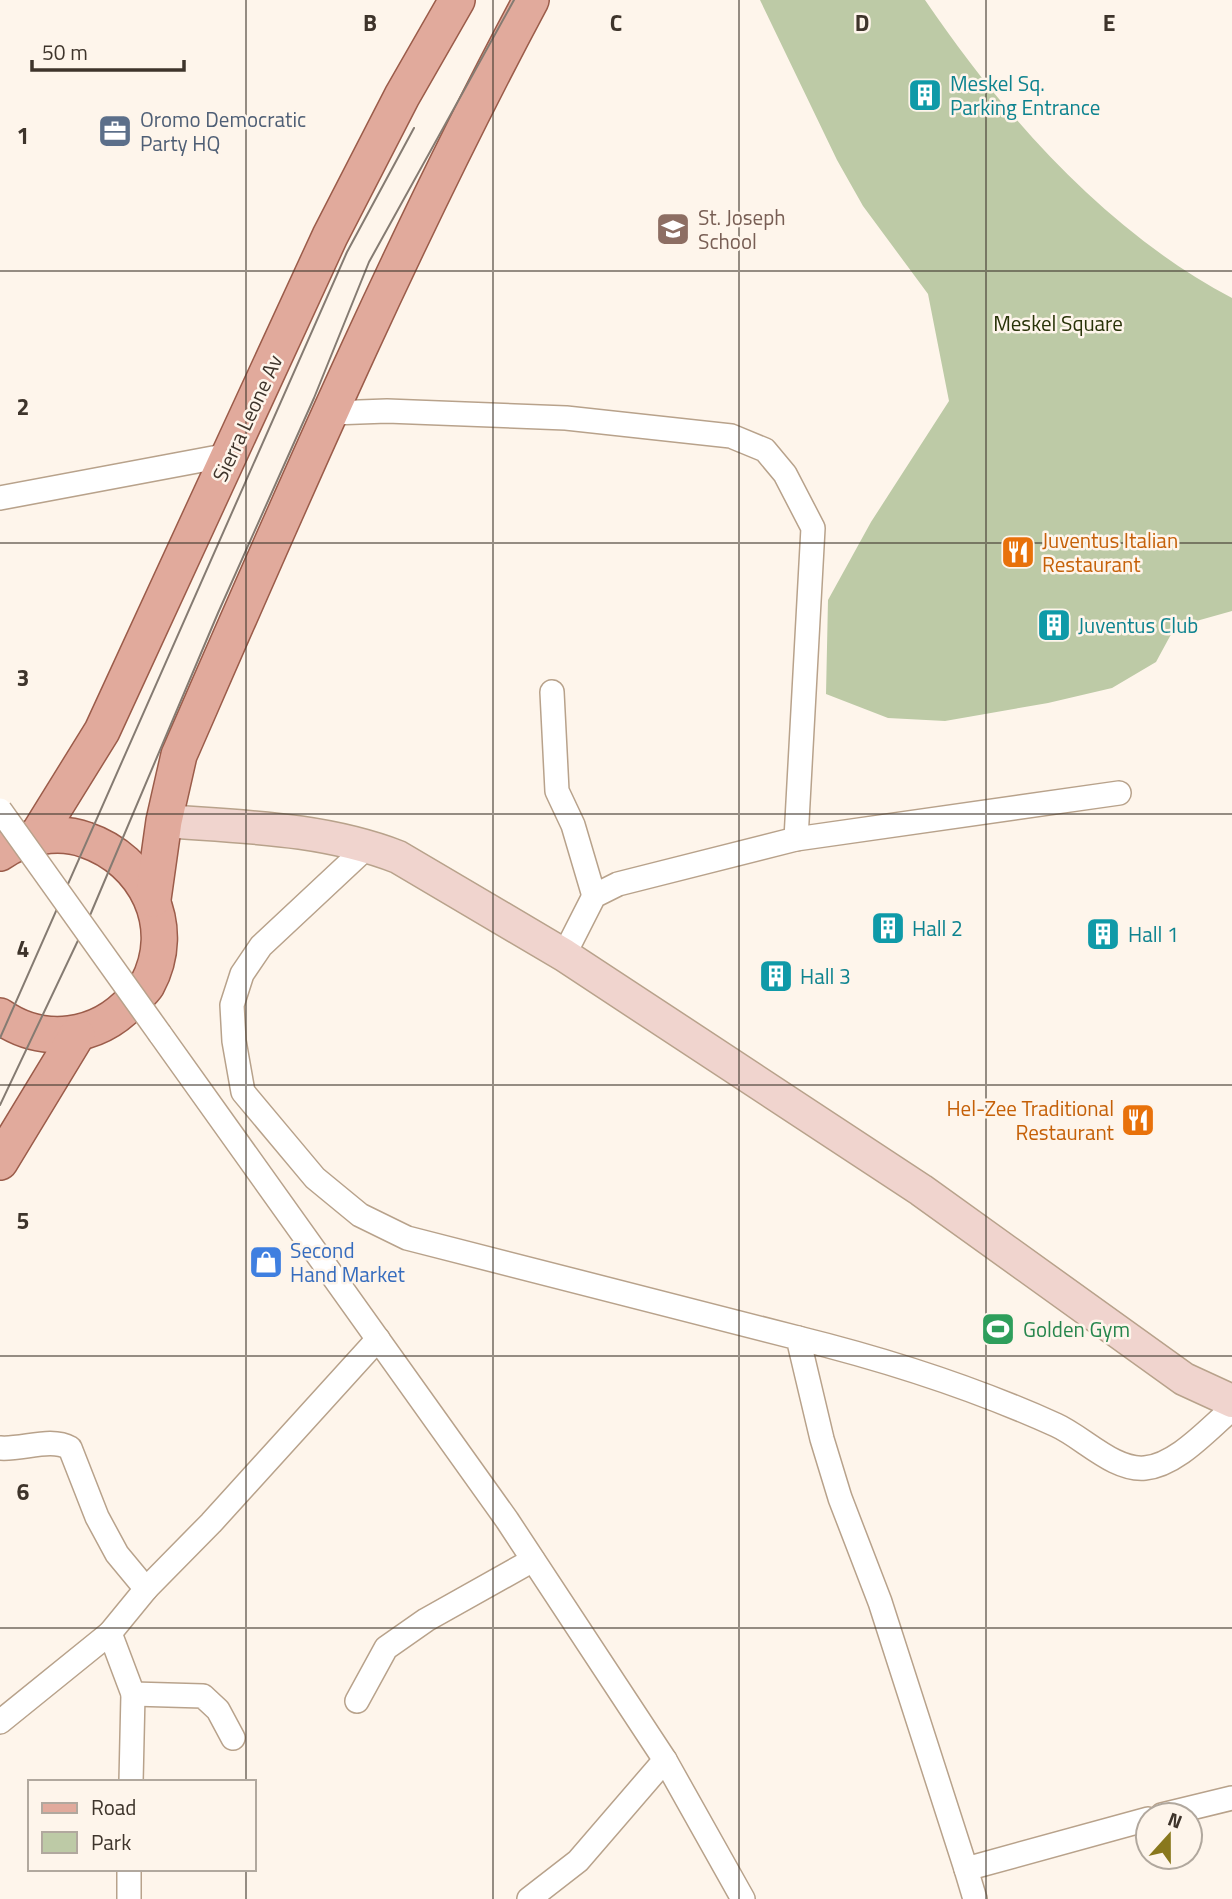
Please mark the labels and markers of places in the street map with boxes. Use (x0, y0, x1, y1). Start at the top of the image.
place label: Meskel Sq. Parking Entrance (950, 67, 1100, 123)
building icon: Meskel Sq. Parking Entrance (906, 76, 944, 114)
place label: Oromo Democratic Party HQ (140, 103, 306, 159)
office icon: Oromo Democratic Party HQ (96, 112, 134, 150)
place label: St. Joseph School (698, 201, 786, 257)
school or university icon: St. Joseph School (654, 210, 692, 248)
place label: Juventus Italian Restaurant (1042, 524, 1178, 580)
restaurant icon: Juventus Italian Restaurant (999, 533, 1037, 571)
building icon: Juventus Club (1035, 606, 1073, 644)
place label: Juventus Club (1078, 609, 1198, 641)
building icon: Hall 2 (869, 909, 907, 947)
place label: Hall 2 (912, 912, 963, 944)
building icon: Hall 1 (1084, 915, 1122, 953)
place label: Hall 1 (1128, 918, 1179, 950)
building icon: Hall 3 (757, 957, 795, 995)
place label: Hall 3 (800, 960, 851, 992)
place label: Hel-Zee Traditional Restaurant (947, 1092, 1115, 1148)
restaurant icon: Hel-Zee Traditional Restaurant (1119, 1101, 1157, 1139)
place label: Second Hand Market (290, 1234, 405, 1290)
shop icon: Second Hand Market (247, 1243, 285, 1281)
sports icon: Golden Gym (979, 1310, 1017, 1348)
place label: Golden Gym (1023, 1313, 1130, 1345)

